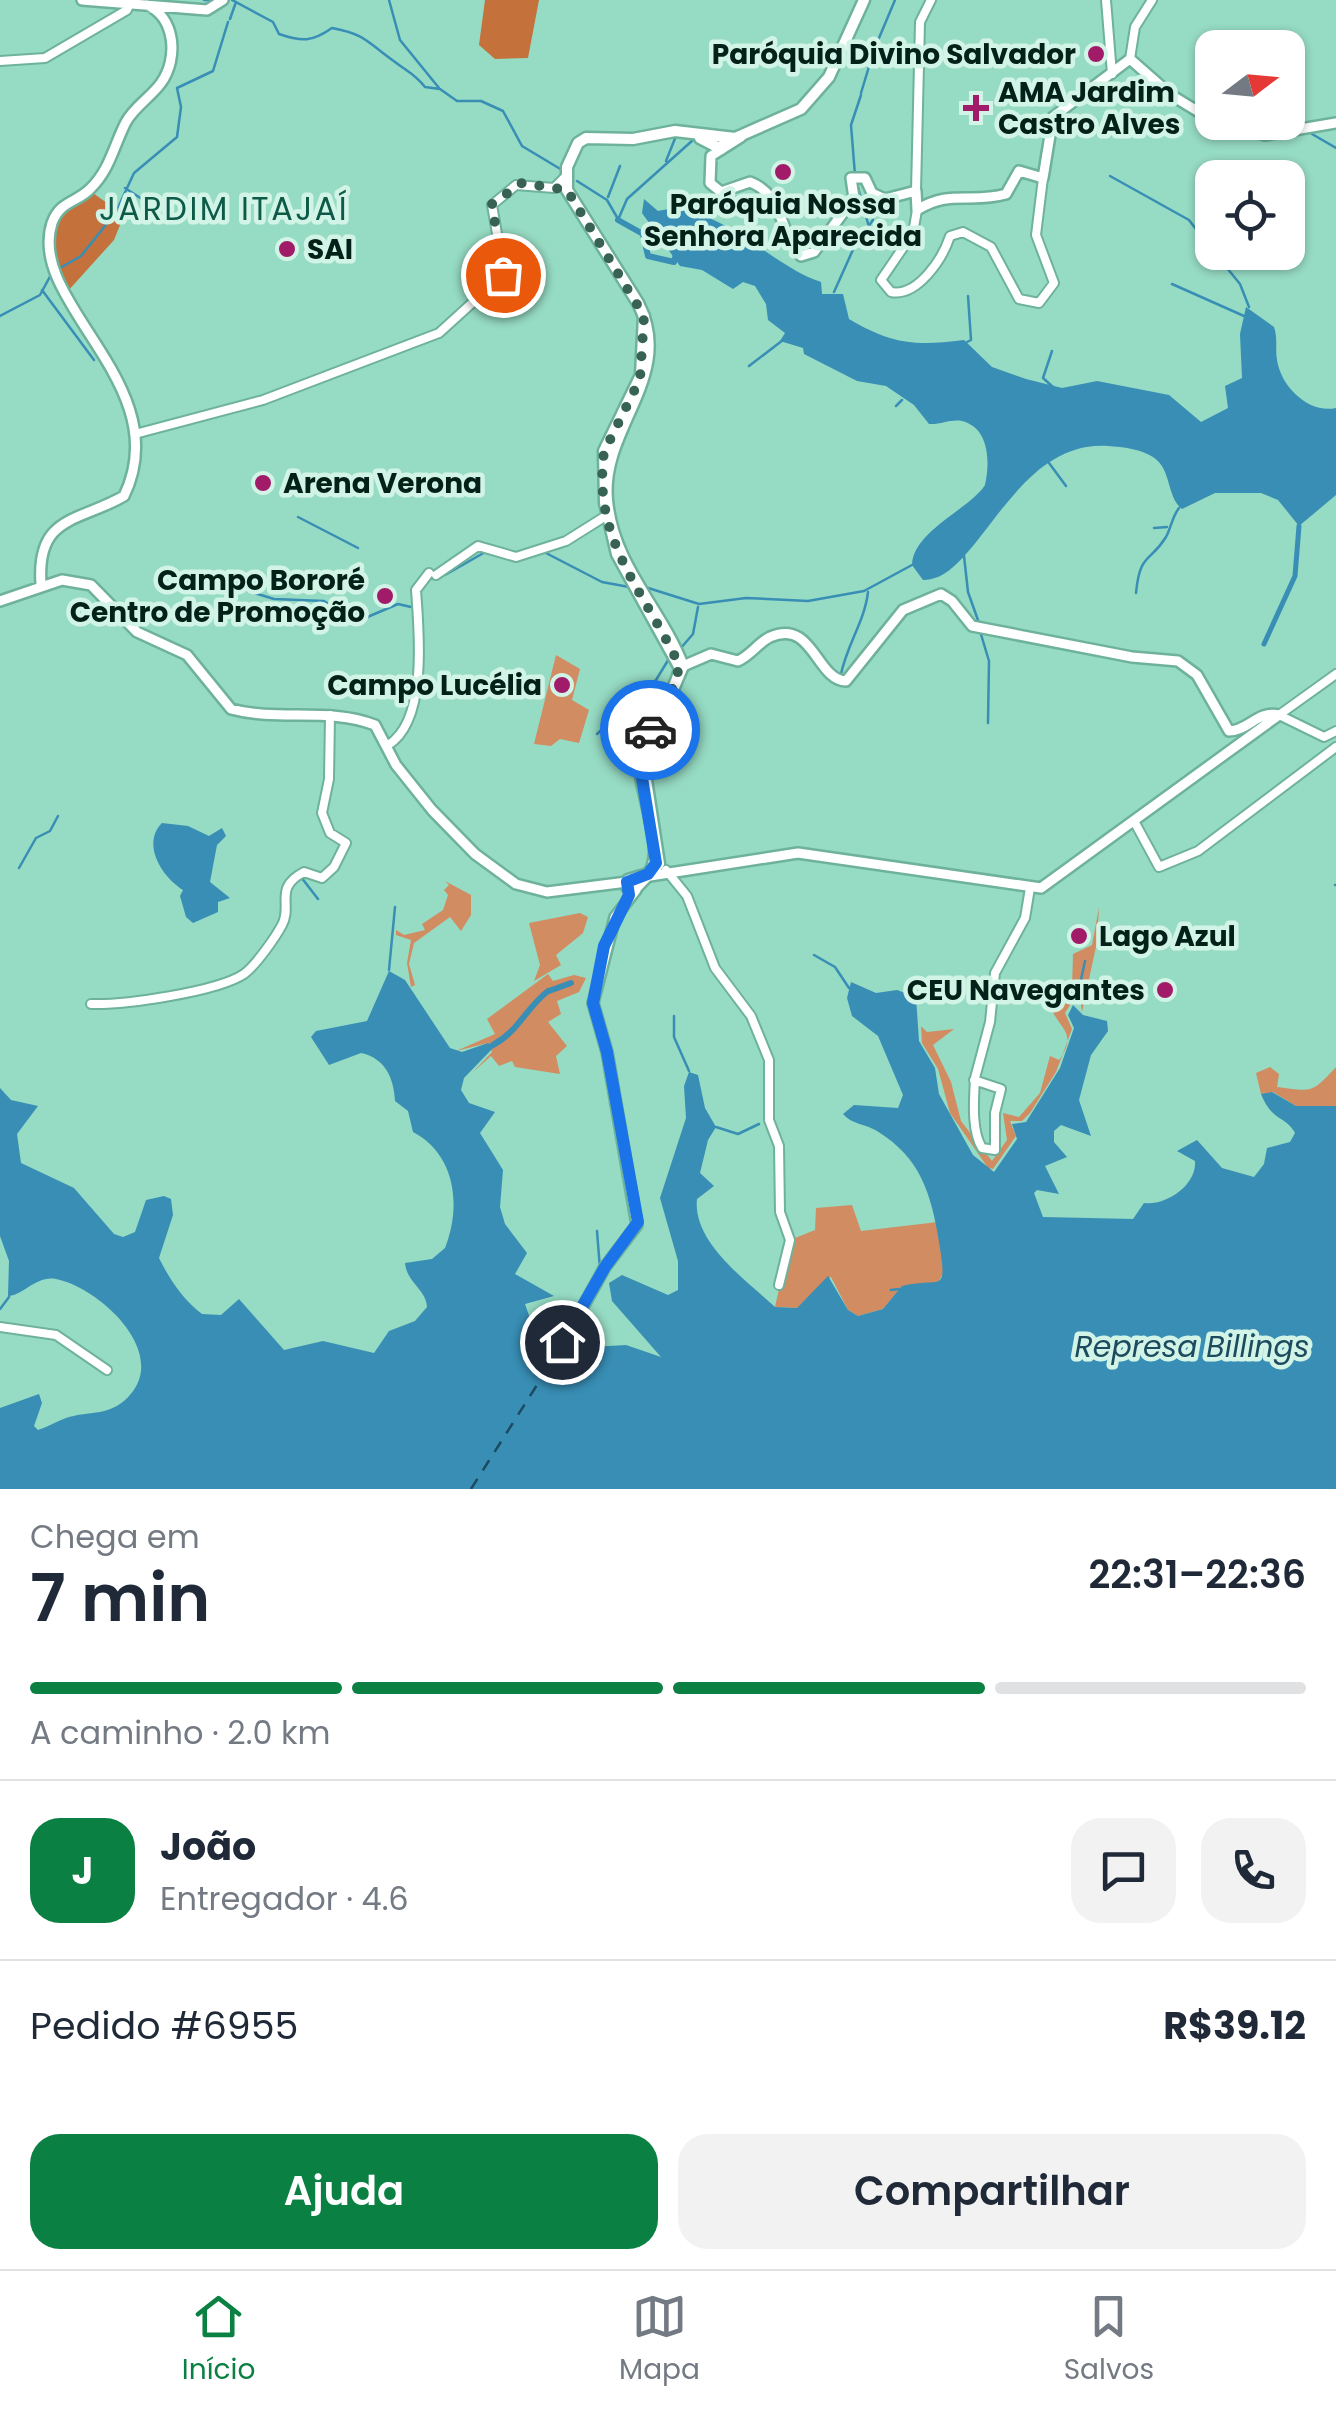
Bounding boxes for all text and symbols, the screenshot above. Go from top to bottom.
north arrow [1195,30,1305,140]
map controls [1195,30,1305,270]
place label: Paróquia Divino Salvador [712,35,1076,74]
marker: Paróquia Divino Salvador [1085,43,1107,65]
place label: AMA Jardim Castro Alves [998,73,1180,144]
marker: AMA Jardim Castro Alves [963,95,989,121]
button: locate [1195,160,1305,270]
marker: Paróquia Nossa Senhora Aparecida [772,161,794,183]
place label: Paróquia Nossa Senhora Aparecida [644,185,922,256]
district label: JARDIM ITAJAÍ [99,186,349,231]
place label: SAI [307,230,353,269]
pin [461,233,546,318]
marker: SAI [276,238,298,260]
icon: bag [476,248,531,303]
place label: Arena Verona [283,464,482,503]
marker: Arena Verona [252,472,274,494]
place label: Campo Bororé Centro de Promoção [70,561,365,632]
marker: Campo Bororé Centro de Promoção [374,585,396,607]
place label: Campo Lucélia [327,666,542,705]
marker: Campo Lucélia [551,674,573,696]
courier [600,680,700,780]
icon: car [623,703,678,758]
place label: Lago Azul [1099,917,1236,956]
marker: Lago Azul [1068,925,1090,947]
place label: CEU Navegantes [907,971,1145,1010]
marker: CEU Navegantes [1154,979,1176,1001]
pin [520,1300,605,1385]
icon: home [535,1315,590,1370]
water label: Represa Billings [1075,1325,1309,1368]
text: Chega em [30,1514,200,1559]
text: 22:31–22:36 [1088,1548,1306,1601]
text: 7 min [30,1553,210,1644]
text: A caminho · 2.0 km [30,1710,331,1755]
button: chat [1071,1818,1176,1923]
button: phone [1201,1818,1306,1923]
text: João [160,1820,256,1873]
text: J [72,1844,93,1897]
text: Entregador · 4.6 [160,1876,409,1921]
text: Pedido #6955 [30,1999,298,2052]
text: R$39.12 [1163,1999,1306,2052]
button: Ajuda [30,2134,658,2249]
button: Compartilhar [678,2134,1306,2249]
tab: Início [182,2289,255,2391]
tab: Mapa [619,2289,700,2391]
tab: Salvos [1064,2289,1154,2391]

